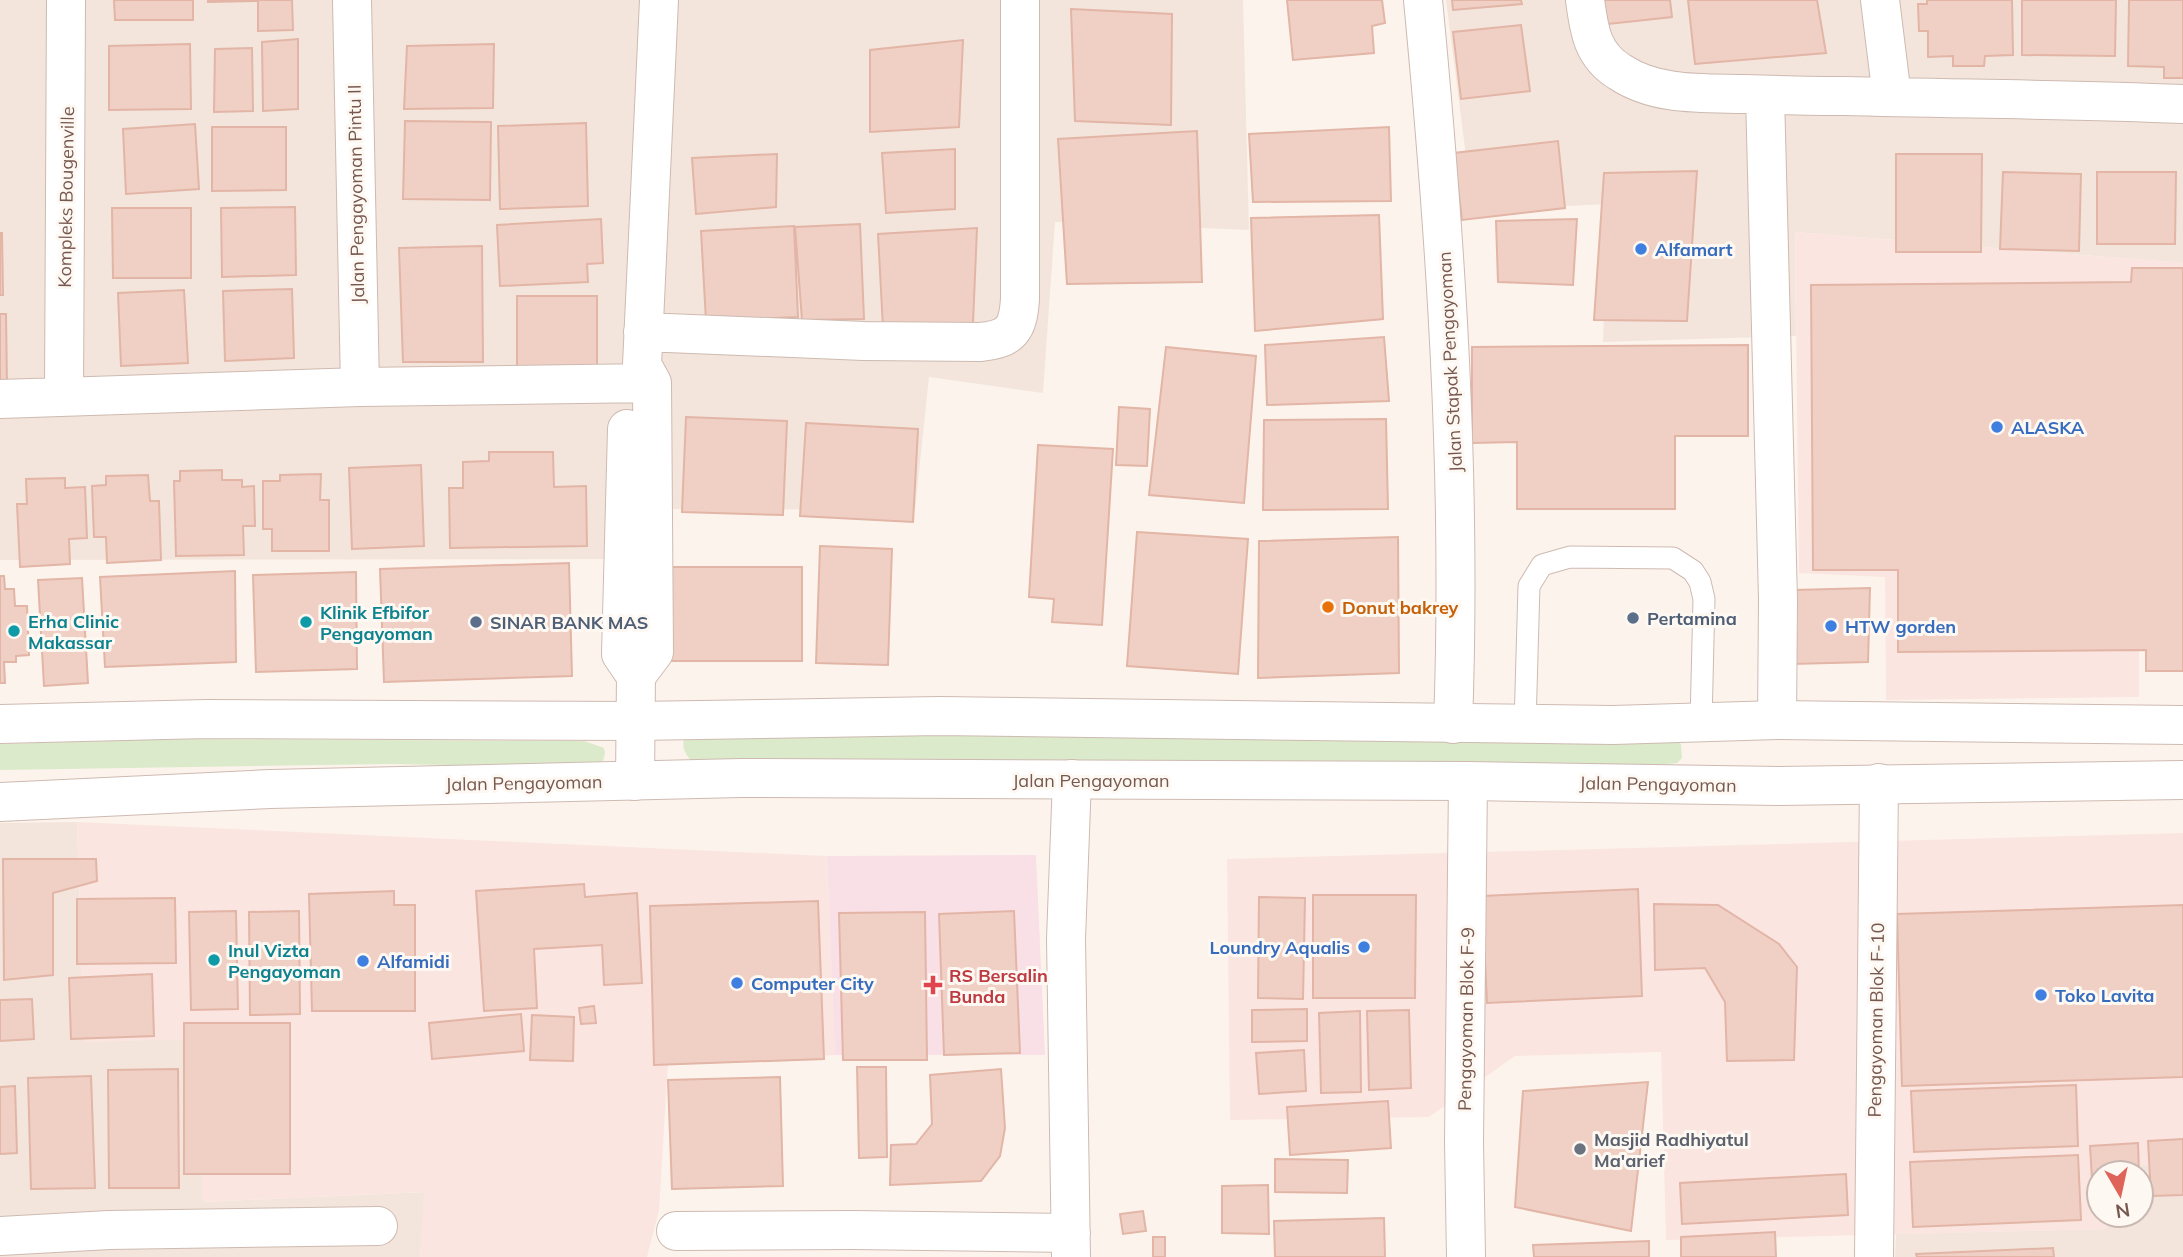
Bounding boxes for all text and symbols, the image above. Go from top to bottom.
street label: Jalan Pengayoman Pintu II [343,84,369,304]
street label: Kompleks Bougenville [53,106,79,288]
place label: Alfamart [1655,238,1733,261]
marker: Alfamart [1633,241,1649,257]
street label: Jalan Stapak Pengayoman [1433,251,1467,473]
place label: ALASKA [2011,416,2085,439]
marker: ALASKA [1989,419,2005,435]
place label: Donut bakrey [1342,596,1459,619]
marker: Donut bakrey [1320,599,1336,615]
place label: Klinik Efbifor Pengayoman [320,601,433,645]
place label: Pertamina [1647,607,1737,630]
place label: Erha Clinic Makassar [28,610,119,654]
marker: Pertamina [1625,610,1641,626]
place label: SINAR BANK MAS [490,611,648,634]
marker: Klinik Efbifor Pengayoman [298,614,314,630]
marker: SINAR BANK MAS [468,614,484,630]
place label: HTW gorden [1845,615,1956,638]
marker: HTW gorden [1823,618,1839,634]
marker: Erha Clinic Makassar [6,623,22,639]
street label: Jalan Pengayoman [1012,769,1170,792]
street label: Jalan Pengayoman [445,770,603,796]
street label: Jalan Pengayoman [1579,771,1737,797]
street label: Pengayoman Blok F-10 [1863,922,1889,1118]
street label: Pengayoman Blok F-9 [1453,927,1479,1111]
place label: Loundry Aqualis [1209,936,1350,959]
place label: Inul Vizta Pengayoman [228,939,341,983]
marker: Loundry Aqualis [1356,939,1372,955]
place label: Alfamidi [377,950,450,973]
marker: Inul Vizta Pengayoman [206,952,222,968]
marker: Alfamidi [355,953,371,969]
place label: RS Bersalin Bunda [949,964,1048,1008]
place label: Computer City [751,972,874,995]
marker: Computer City [729,975,745,991]
marker: RS Bersalin Bunda [923,975,943,995]
place label: Toko Lavita [2055,984,2154,1007]
marker: Toko Lavita [2033,987,2049,1003]
place label: Masjid Radhiyatul Ma'arief [1594,1128,1749,1172]
marker: Masjid Radhiyatul Ma'arief [1572,1141,1588,1157]
north arrow [2085,1159,2155,1229]
text: N [2114,1198,2132,1224]

